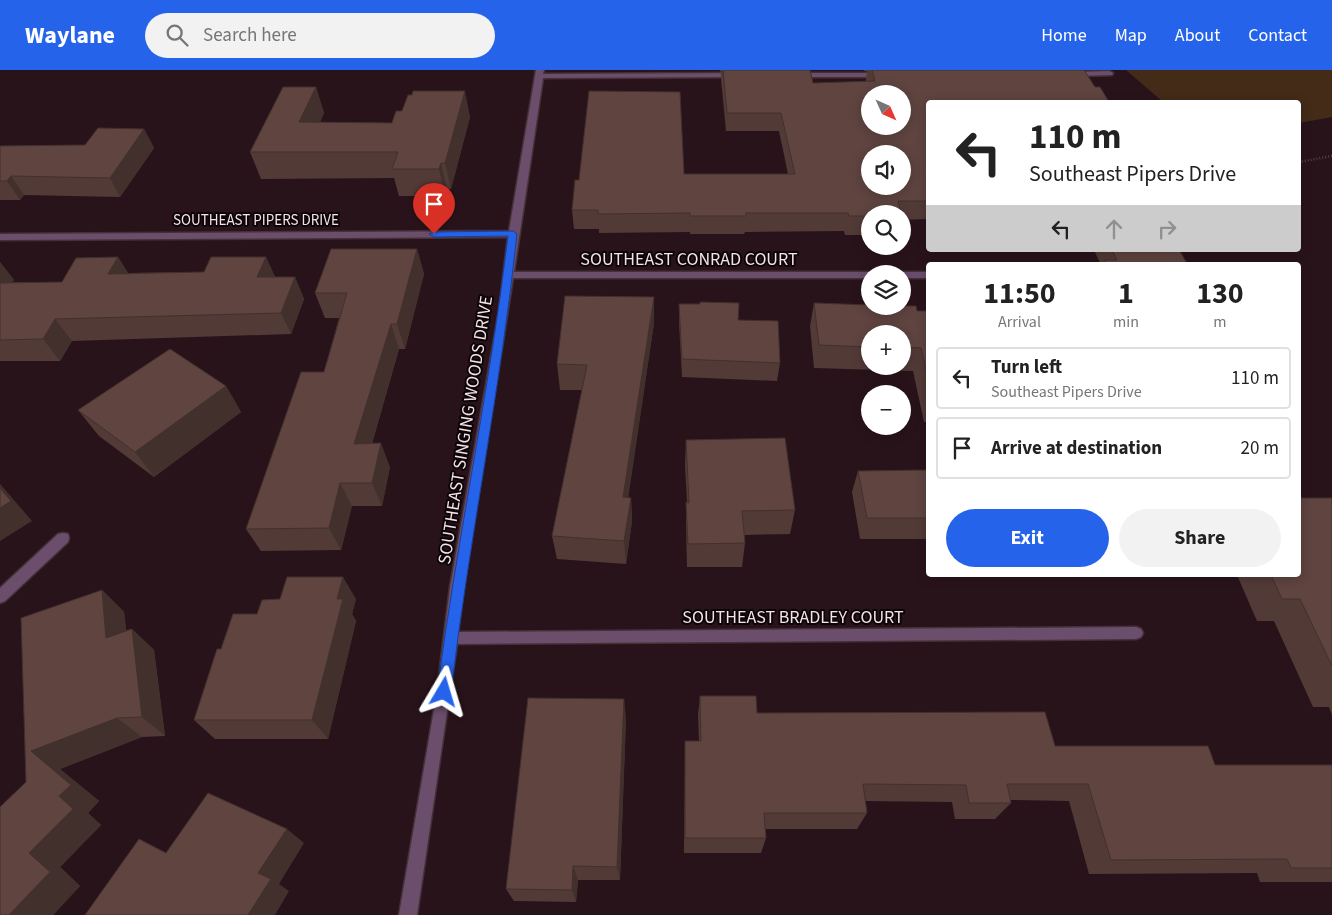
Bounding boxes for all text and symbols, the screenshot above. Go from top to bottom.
search box [145,13,495,58]
text: Waylane [25,18,115,53]
icon: search [163,21,191,49]
text: Search here [203,22,297,49]
text: Home [1041,23,1087,48]
text: Map [1115,23,1147,48]
text: About [1175,23,1220,48]
text: Contact [1248,23,1307,48]
north arrow [861,85,911,135]
map controls [861,85,911,435]
text: 110 m [1029,112,1121,162]
icon: left [946,120,1011,185]
button: sound [861,145,911,195]
text: Southeast Pipers Drive [1029,158,1236,190]
pin [413,183,455,234]
icon: arrive [420,190,448,218]
button: search [861,205,911,255]
street label: SOUTHEAST PIPERS DRIVE [173,210,339,231]
icon: left [1047,215,1075,243]
icon: ahead [1100,215,1128,243]
icon: right [1153,215,1181,243]
street label: SOUTHEAST CONRAD COURT [580,247,798,272]
button: layers [861,265,911,315]
text: 11:50 [983,272,1056,315]
text: 1 [1118,272,1134,315]
text: 130 [1196,272,1244,315]
street label: SOUTHEAST SINGING WOODS DRIVE [432,294,499,566]
text: Arrival [998,311,1041,333]
text: min [1113,311,1139,333]
text: m [1213,311,1227,333]
button: + [861,325,911,375]
text: Turn left [991,354,1062,381]
icon: left [948,364,976,392]
text: 110 m [1231,365,1279,392]
text: Southeast Pipers Drive [991,381,1142,403]
button: − [861,385,911,435]
icon: arrive [948,434,976,462]
text: Arrive at destination [991,435,1162,462]
text: 20 m [1241,435,1279,462]
button: Exit [946,509,1109,567]
button: Share [1119,509,1281,567]
street label: SOUTHEAST BRADLEY COURT [682,605,904,630]
position arrow [417,665,469,717]

